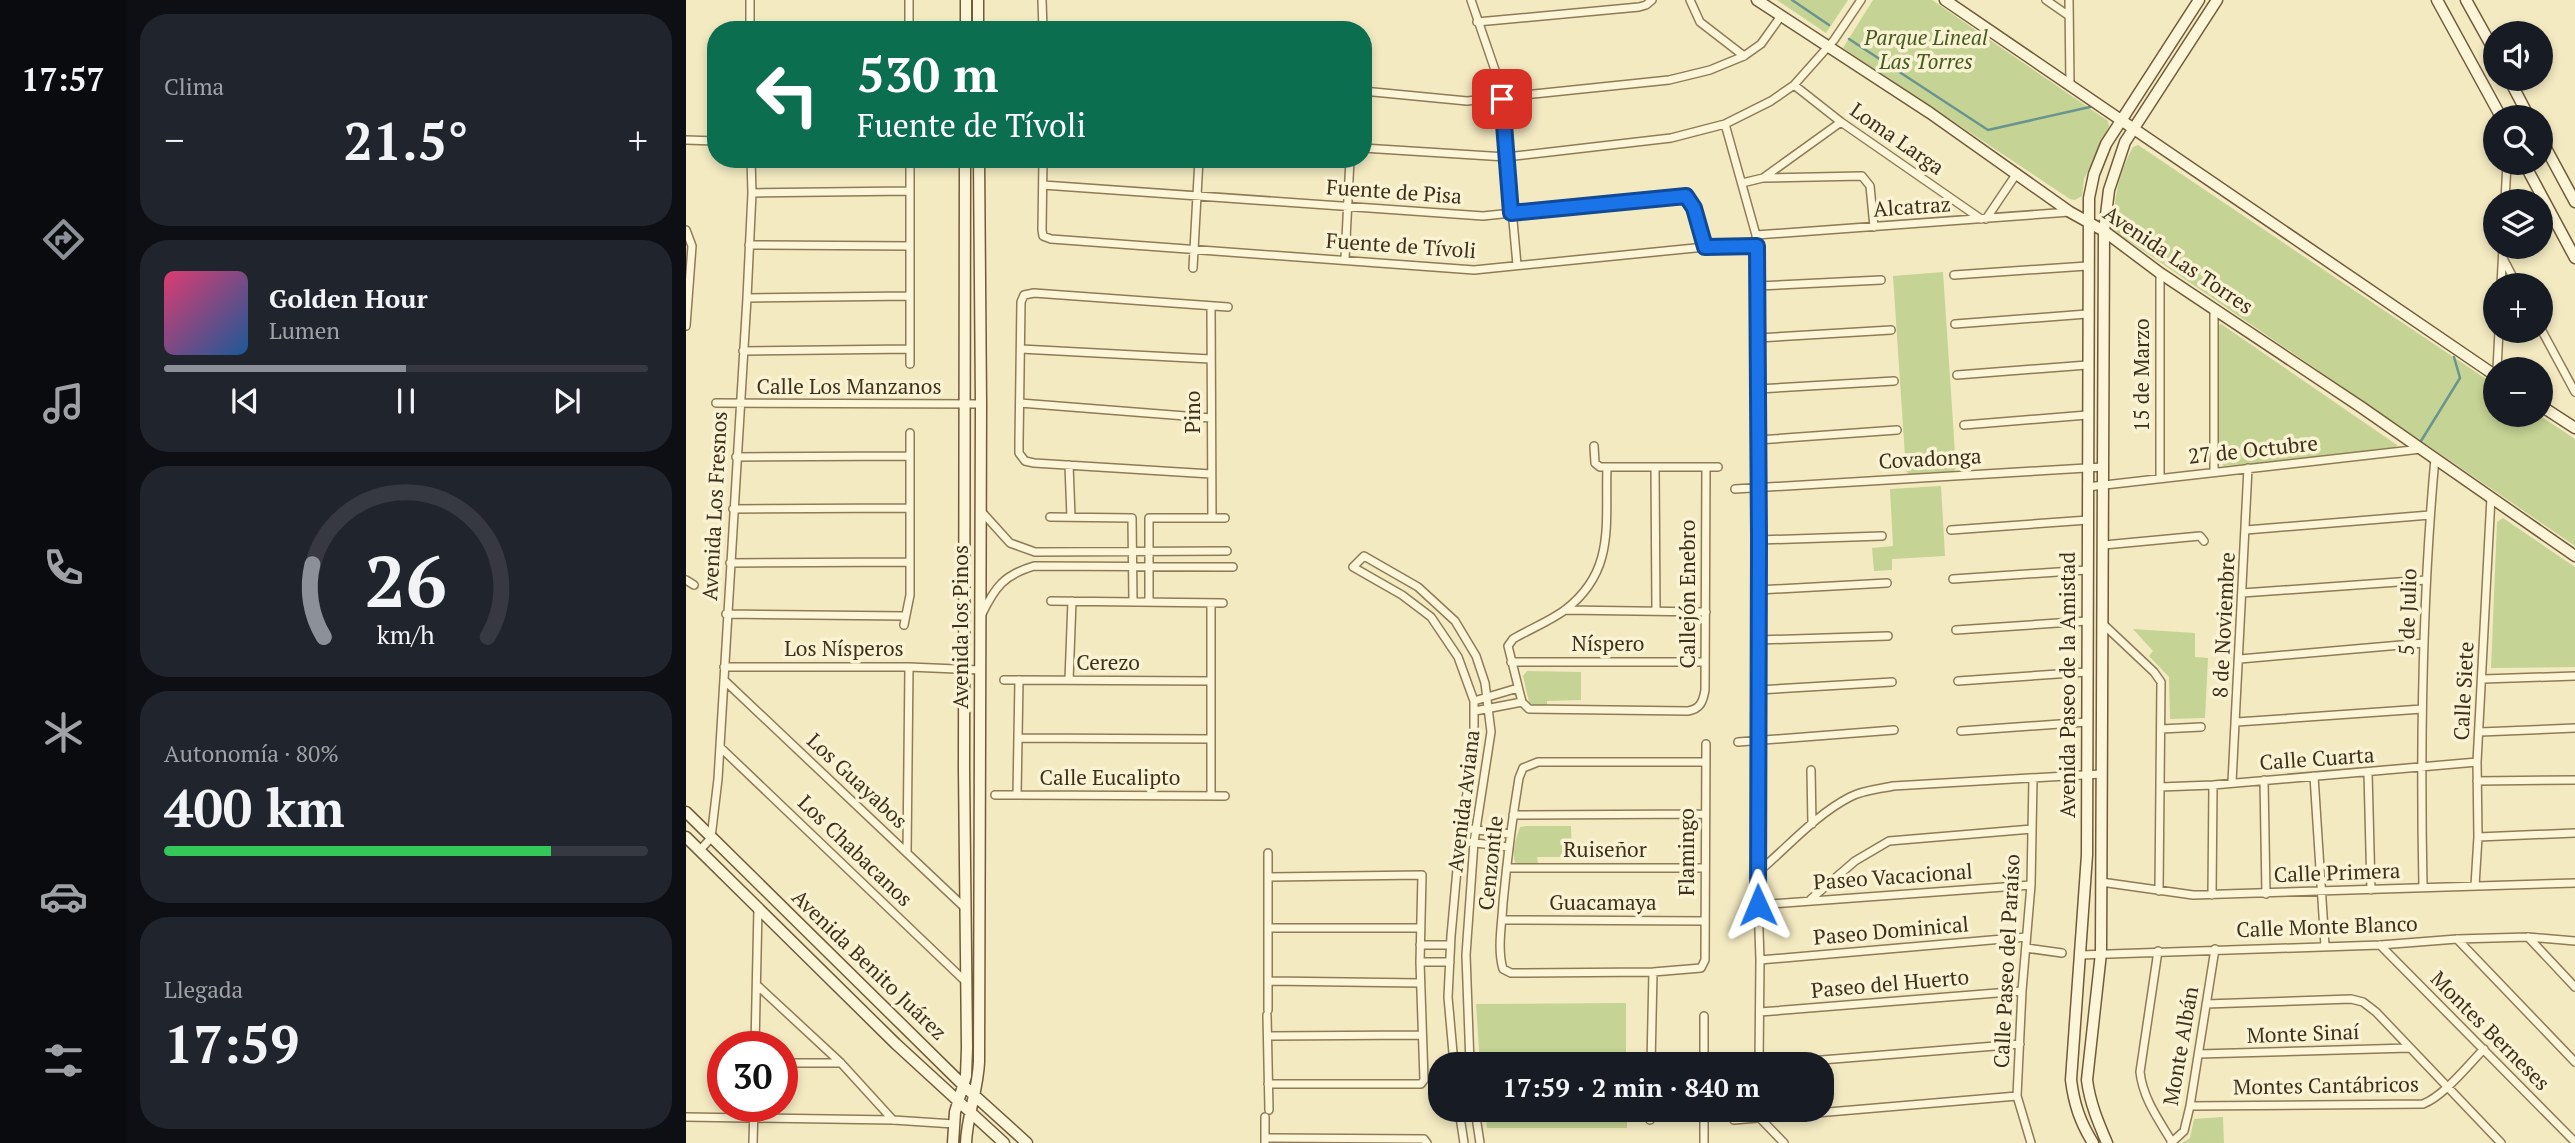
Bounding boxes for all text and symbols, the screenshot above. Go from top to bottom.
map controls [2483,21,2553,427]
button: sound [2483,21,2553,91]
park label: Parque Lineal Las Torres [1863,23,1988,75]
text: 530 m [857,41,999,106]
icon: left [742,49,833,140]
text: 17:57 [21,58,105,100]
pin [1472,69,1532,129]
text: Clima [164,71,224,102]
icon: arrive [1483,80,1521,118]
street label: Loma Larga [1845,96,1950,181]
text: Fuente de Tívoli [857,104,1086,146]
button: search [2483,105,2553,175]
text: 21.5° [343,106,469,175]
text: − [164,115,184,165]
text: + [628,115,648,165]
street label: Fuente de Pisa [1325,172,1463,210]
street label: Alcatraz [1872,189,1952,223]
button: layers [2483,189,2553,259]
street label: Avenida Las Torres [2098,199,2259,320]
icon: directions [39,215,88,264]
street label: Fuente de Tívoli [1325,226,1477,264]
button: + [2483,273,2553,343]
text: Golden Hour [269,281,428,315]
text: Lumen [269,315,340,346]
street label: 15 de Marzo [2127,318,2155,432]
button: − [2483,357,2553,427]
street label: Calle Los Manzanos [756,372,942,400]
icon: music [39,379,88,428]
icon: previous [226,382,264,420]
icon: pause [387,382,425,420]
icon: next [548,382,586,420]
street label: Pino [1178,391,1206,433]
street label: Avenida Los Fresnos [695,411,733,601]
street label: 27 de Octubre [2187,428,2319,470]
street label: Covadonga [1878,441,1982,475]
street label: Callejón Enebro [1673,520,1701,668]
text: 26 [365,532,447,629]
icon: phone [39,543,88,592]
street label: Avenida los Pinos [946,545,974,709]
street label: 8 de Noviembre [2205,551,2241,699]
street label: Avenida Paseo de la Amistad [2053,552,2081,818]
street label: 5 de Julio [2391,568,2423,656]
text: km/h [377,618,435,651]
street label: Níspero [1572,629,1644,657]
street label: Los Nísperos [784,634,904,662]
street label: Calle Siete [2446,641,2480,741]
street label: Cerezo [1076,648,1140,676]
icon: climate [39,708,88,757]
street label: Los Guayabos [801,726,914,834]
street label: Avenida Aviana [1440,728,1486,874]
text: Autonomía · 80% [164,738,339,769]
street label: Calle Cuarta [2259,740,2376,776]
street label: Calle Eucalipto [1040,763,1180,791]
text: 400 km [164,773,345,842]
street label: Los Chabacanos [792,788,919,912]
street label: Flamingo [1672,808,1700,896]
street label: Cenzontle [1471,814,1509,912]
street label: Ruiseñor [1563,835,1647,863]
street label: Calle Paseo del Paraíso [1986,853,2026,1069]
street label: Paseo Vacacional [1812,856,1974,896]
street label: Calle Primera [2273,856,2401,888]
position arrow [1721,868,1795,942]
icon: car [39,872,88,921]
street label: Avenida Benito Juárez [786,883,953,1046]
street label: Guacamaya [1549,888,1657,916]
street label: Paseo Dominical [1812,909,1970,951]
street label: Calle Monte Blanco [2236,909,2418,943]
street label: Paseo del Huerto [1810,962,1970,1004]
street label: Montes Berneses [2425,964,2557,1096]
text: Llegada [164,974,243,1005]
street label: Monte Albán [2156,984,2204,1108]
text: 17:59 [164,1009,299,1078]
street label: Monte Sinaí [2246,1017,2360,1049]
speed limit sign: 30 [707,1031,798,1122]
icon: filters [39,1036,88,1085]
street label: Montes Cantábricos [2233,1069,2419,1101]
text: 17:59 · 2 min · 840 m [1502,1070,1760,1104]

